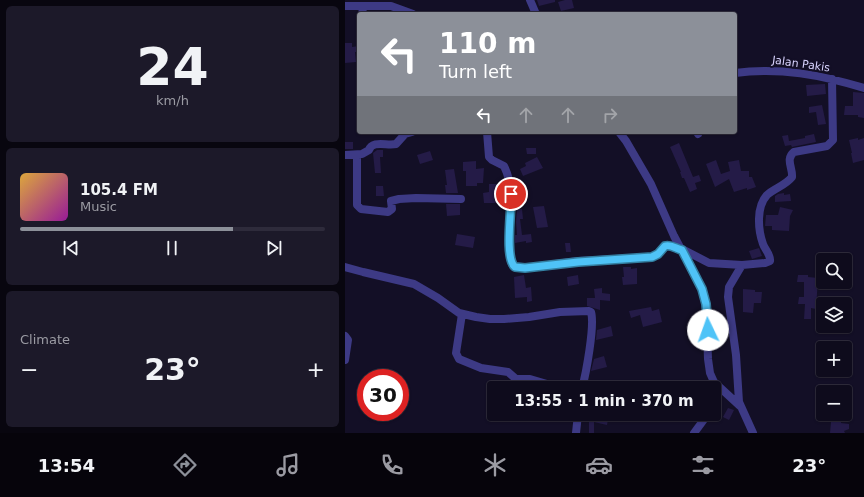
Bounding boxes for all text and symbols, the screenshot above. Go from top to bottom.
text: 110 m [439,27,536,60]
icon: left [373,28,425,80]
text: 24 [136,37,209,97]
street label: Jalan Pakis [770,53,831,75]
text: Turn left [439,61,512,82]
text: km/h [156,93,189,108]
icon: left [473,104,495,126]
icon: ahead [515,104,537,126]
icon: ahead [557,104,579,126]
icon: right [599,104,621,126]
pin [494,177,528,211]
text: 105.4 FM [80,181,158,199]
icon: arrive [500,183,522,205]
text: Music [80,199,117,214]
icon: previous [60,237,82,259]
icon: pause [161,237,183,259]
icon: next [263,237,285,259]
map controls [816,253,852,421]
button: search [816,253,852,289]
button: layers [816,297,852,333]
position arrow [687,309,729,351]
text: Climate [20,332,70,347]
button: + [816,341,852,377]
text: 23° [144,352,201,387]
text: − [20,357,38,382]
text: + [307,357,325,382]
speed limit sign: 30 [357,369,409,421]
button: − [816,385,852,421]
text: 13:55 · 1 min · 370 m [514,392,694,410]
icon: directions [171,451,199,479]
icon: music [274,451,302,479]
icon: phone [378,451,406,479]
icon: climate [481,451,509,479]
icon: car [585,451,613,479]
icon: filters [689,451,717,479]
text: 13:54 [38,455,95,476]
text: 23° [792,455,826,476]

